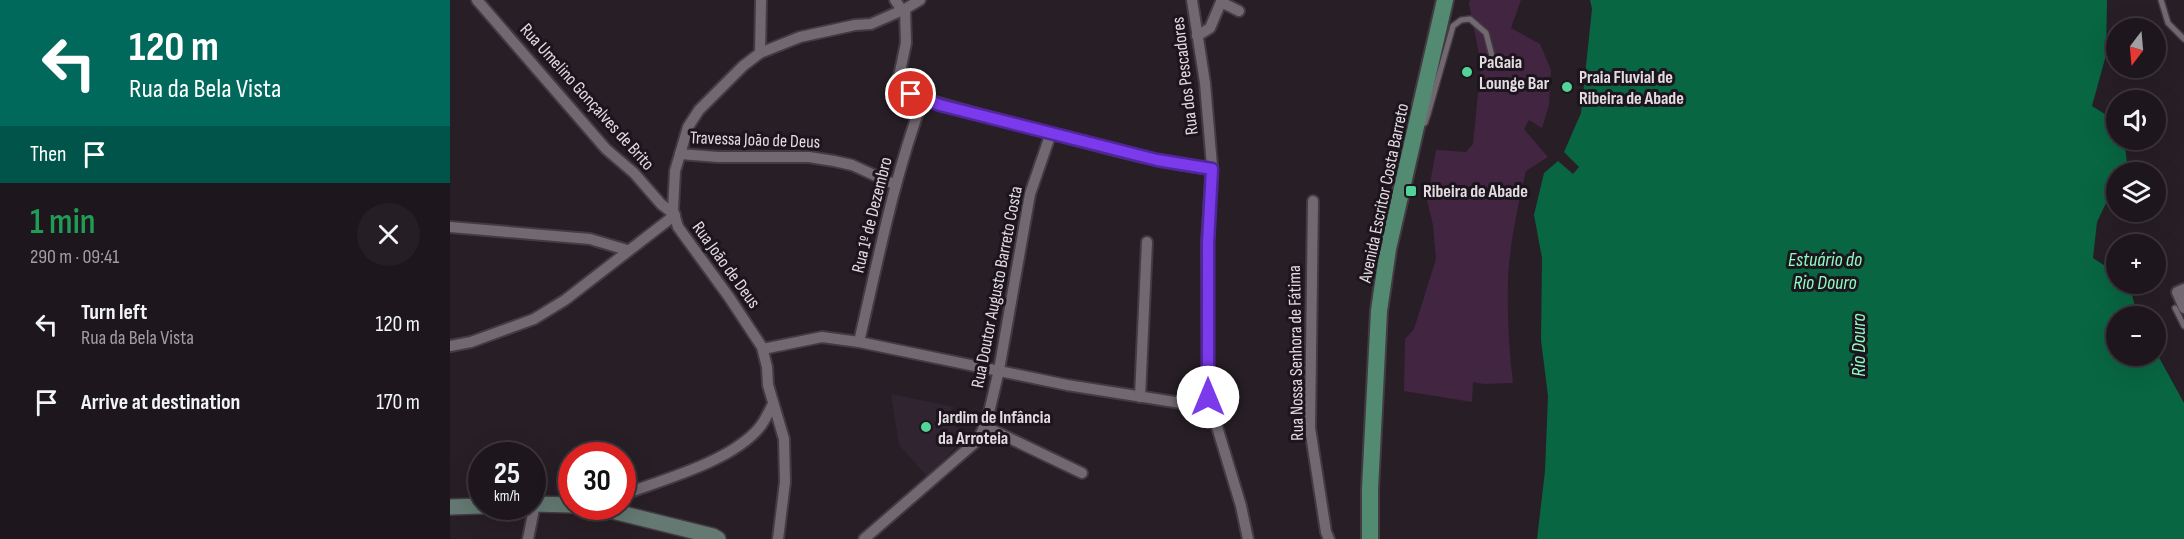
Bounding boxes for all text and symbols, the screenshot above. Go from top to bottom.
street label: Rua dos Pescadores [1167,16,1203,136]
north arrow [2106,18,2166,78]
map controls [2106,18,2166,366]
street label: Rua Umelino Gonçalves de Brito [516,19,658,175]
text: 120 m [129,22,219,73]
icon: left [30,24,108,102]
place label: PaGaia Lounge Bar [1479,52,1550,94]
marker: PaGaia Lounge Bar [1460,65,1474,79]
place label: Praia Fluvial de Ribeira de Abade [1579,67,1684,109]
pin [885,68,936,119]
text: Rua da Bela Vista [129,73,281,105]
icon: arrive [894,77,927,110]
marker: Praia Fluvial de Ribeira de Abade [1560,80,1574,94]
button: sound [2106,90,2166,150]
street label: Avenida Escritor Costa Barreto [1355,101,1413,286]
street label: Travessa João de Deus [690,127,820,153]
icon: arrive [78,138,111,171]
text: Then [30,141,66,168]
street label: Rua 1º de Dezembro [847,155,897,275]
button: layers [2106,162,2166,222]
place label: Ribeira de Abade [1423,181,1528,202]
street label: Rua Doutor Augusto Barreto Costa [967,184,1027,390]
marker: Ribeira de Abade [1404,184,1418,198]
text: 1 min [30,201,95,244]
button: close [357,203,420,266]
street label: Rua João de Deus [688,218,764,312]
button: + [2106,234,2166,294]
text: 290 m · 09:41 [30,245,119,269]
water label: Estuário do Rio Douro [1788,248,1862,295]
street label: Rua Nossa Senhora de Fátima [1284,265,1308,441]
text: Turn left [81,299,147,326]
button: − [2106,306,2166,366]
icon: left [30,308,63,341]
text: 120 m [376,311,420,338]
water label: Rio Douro [1847,313,1871,377]
text: Rua da Bela Vista [81,326,194,350]
position arrow [1176,365,1240,429]
icon: arrive [30,386,63,419]
text: Arrive at destination [81,389,240,416]
text: 170 m [376,389,420,416]
place label: Jardim de Infância da Arroteia [937,407,1051,449]
marker: Jardim de Infância da Arroteia [919,420,933,434]
speed limit sign: 30 [558,442,636,520]
text: 25 [494,456,520,492]
text: km/h [494,487,520,506]

